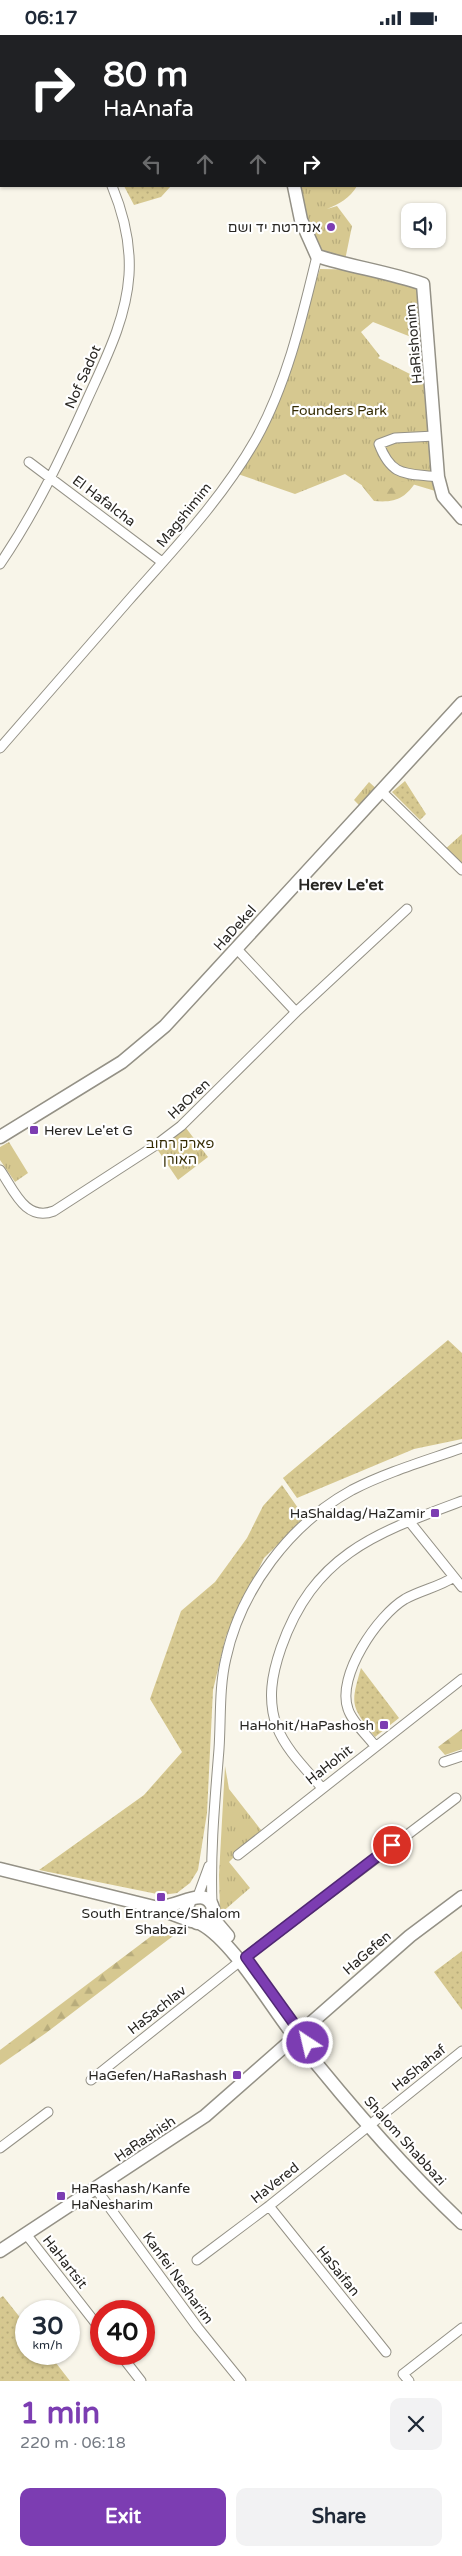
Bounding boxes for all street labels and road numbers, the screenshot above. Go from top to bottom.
street label: HaRishonim [402,303,426,385]
street label: Nof Sadot [61,342,105,411]
street label: El Hafalcha [69,472,139,530]
street label: Magshimim [153,479,215,551]
street label: HaDekel [210,902,260,954]
street label: HaOren [164,1075,214,1123]
street label: HaHohit [302,1741,356,1788]
street label: HaGefen [339,1927,395,1979]
street label: HaSachlav [124,1982,190,2038]
street label: HaShahaf [389,2041,450,2095]
street label: Shalom Shabbazi [360,2093,450,2189]
street label: HaRashish [111,2112,179,2166]
street label: HaVered [248,2159,302,2207]
street label: Kanfei Nesharim [139,2229,217,2327]
street label: HaHartsit [39,2232,91,2293]
street label: HaSaifan [313,2242,363,2300]

